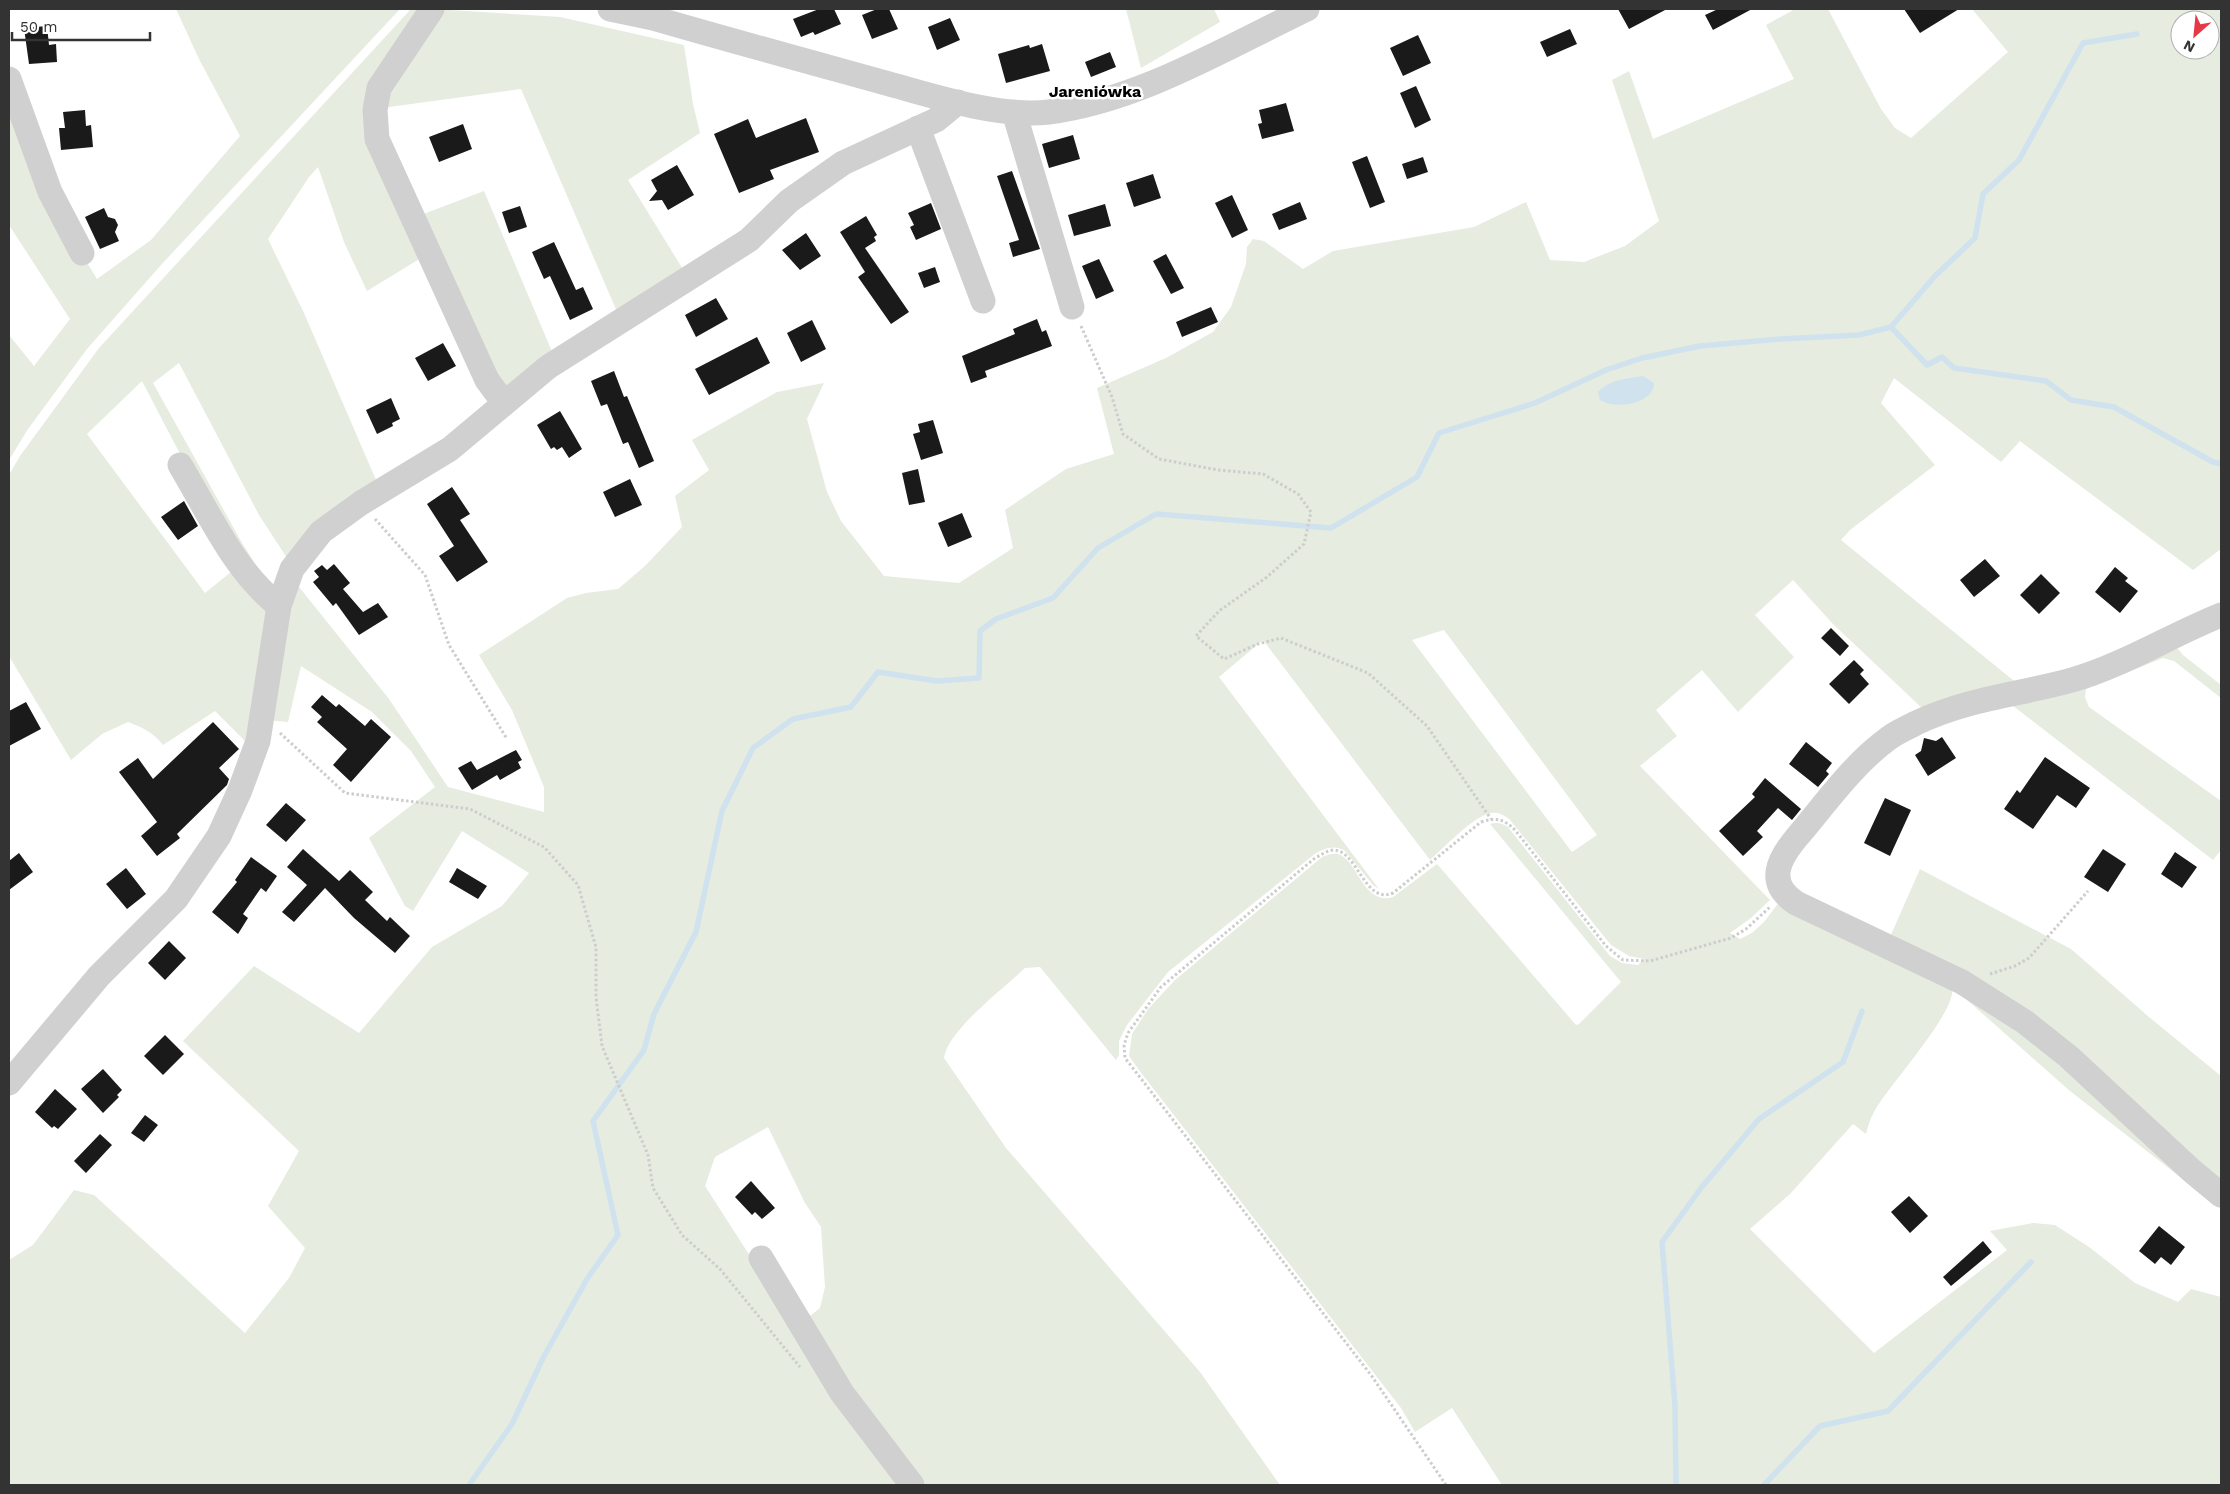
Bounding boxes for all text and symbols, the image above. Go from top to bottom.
scale bar [12,10,150,42]
north arrow [2170,10,2220,60]
text: 50 m [20,18,57,36]
text: N [2181,37,2197,56]
district label: Jareniówka [1049,82,1142,101]

